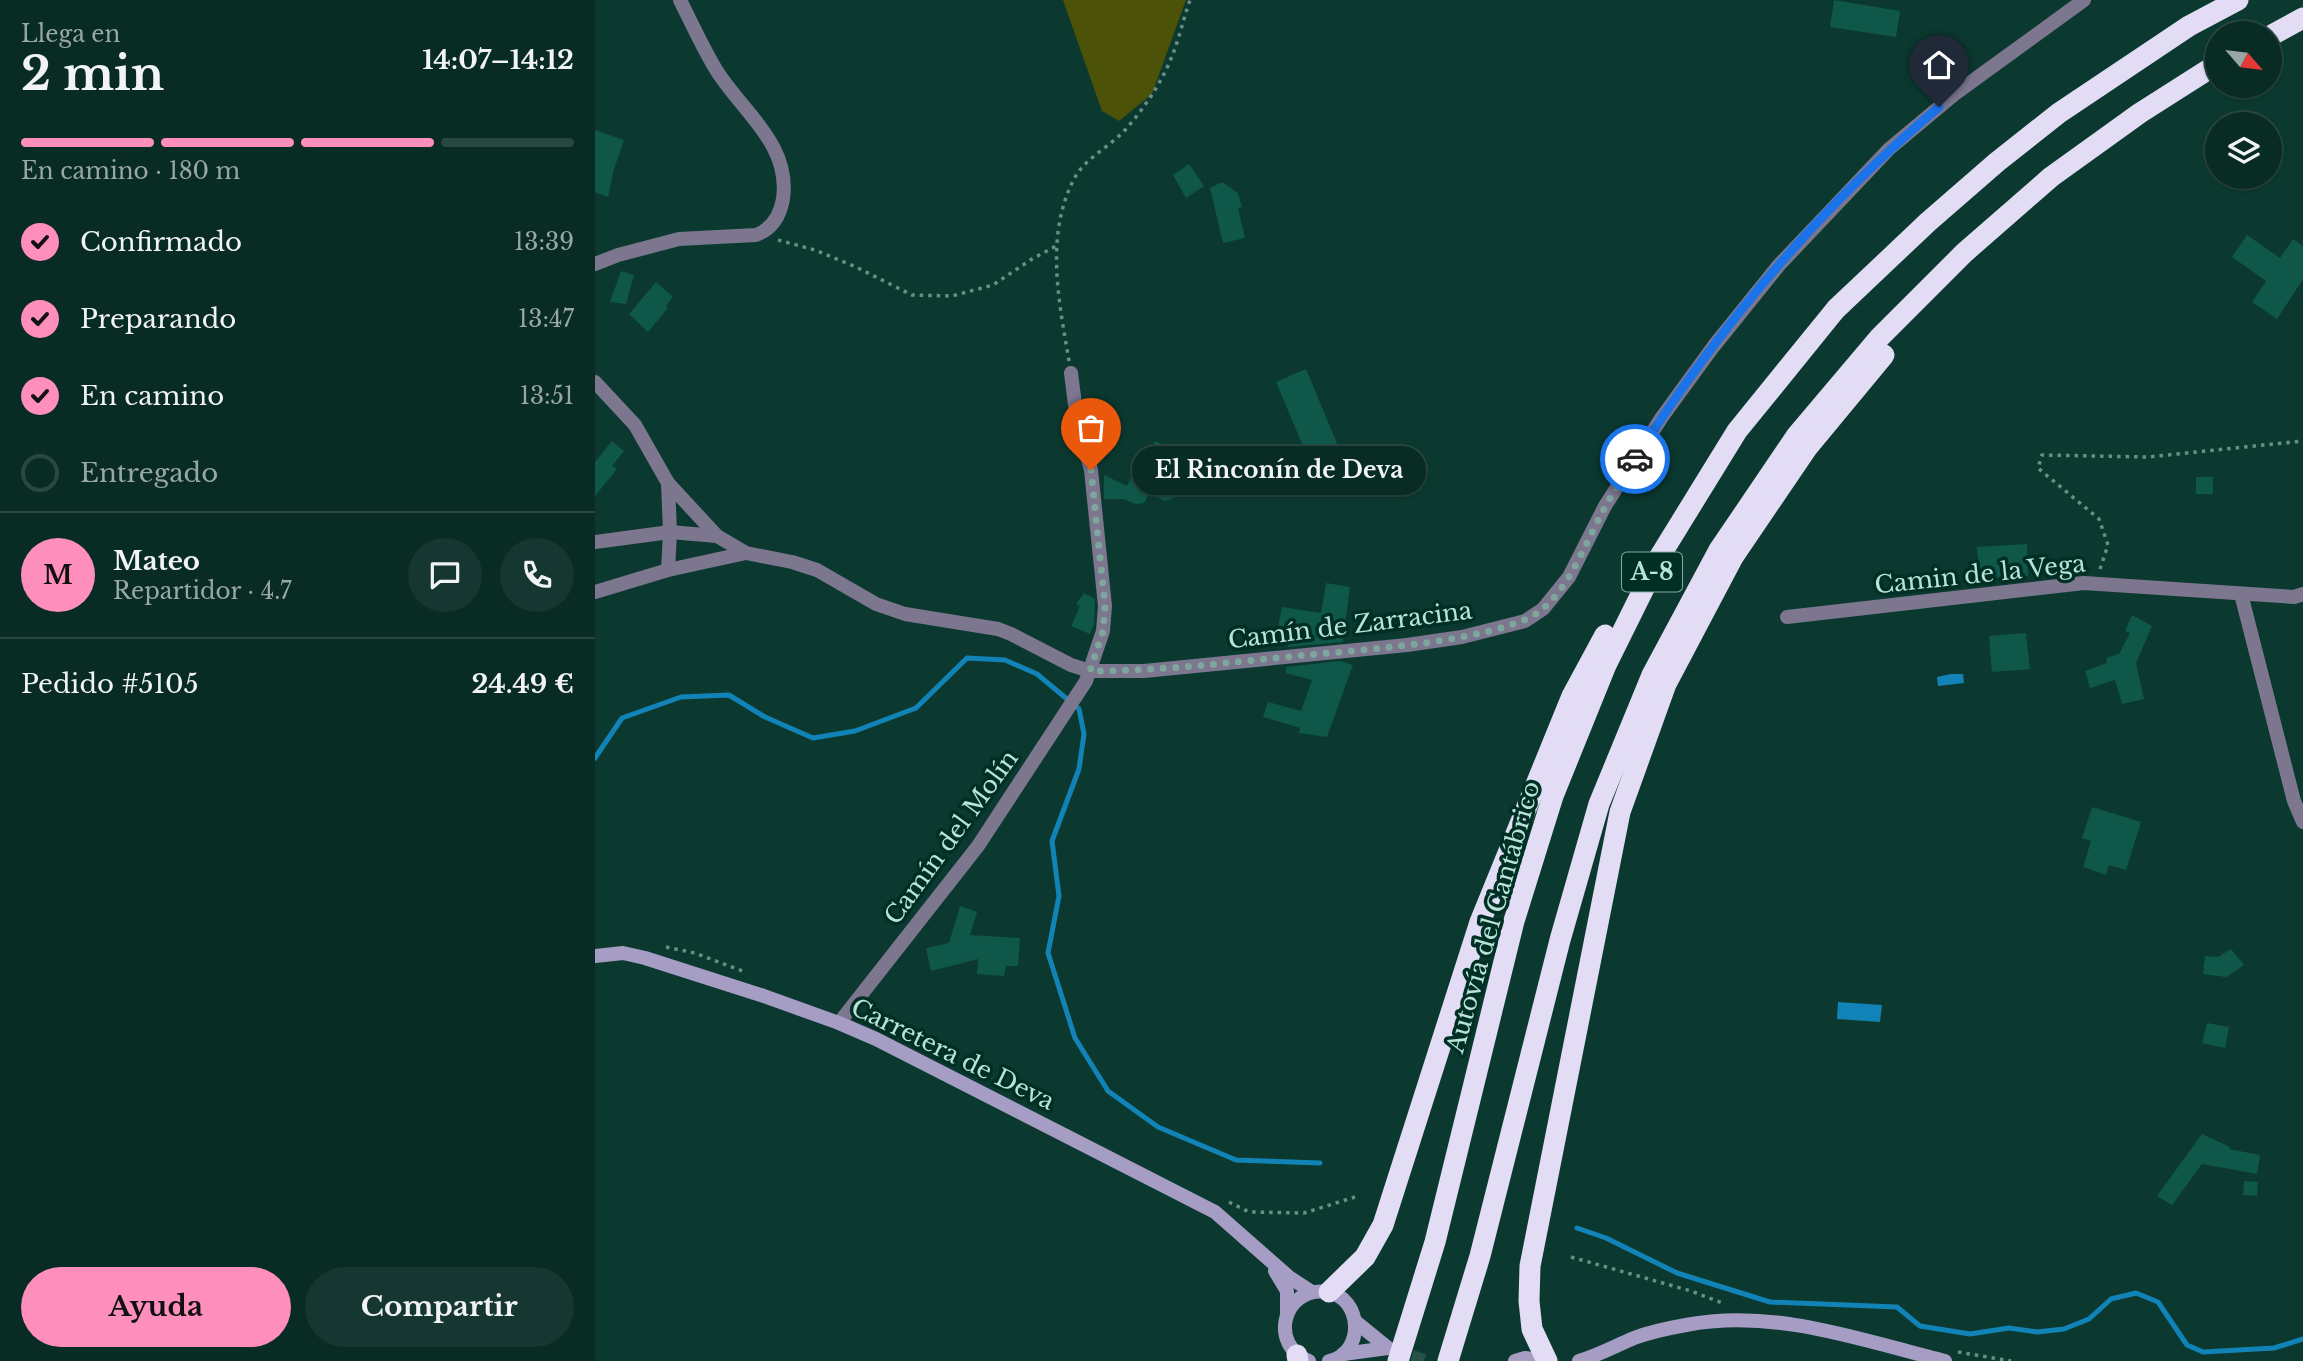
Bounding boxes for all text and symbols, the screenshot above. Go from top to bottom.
text: Llega en [21,20,120,48]
north arrow [2205,21,2282,98]
map controls [2205,21,2282,189]
pin [1909,35,1969,107]
text: 14:07–14:12 [422,44,574,76]
text: 2 min [21,45,164,102]
icon: home [1920,46,1958,84]
button: layers [2205,112,2282,189]
text: En camino · 180 m [21,157,240,185]
icon: check [21,223,59,261]
text: Confirmado [80,226,242,258]
text: 13:39 [514,228,574,256]
icon: check [21,300,59,338]
text: Preparando [80,303,236,335]
text: 13:47 [518,305,574,333]
icon: check [21,377,59,415]
text: En camino [80,380,224,412]
text: 13:51 [520,382,574,410]
pin [1061,398,1121,470]
icon: bag [1072,409,1110,447]
courier [1600,424,1670,494]
icon: car [1616,440,1654,478]
callout: El Rinconín de Deva [1133,446,1427,494]
text: El Rinconín de Deva [1155,456,1403,484]
text: Entregado [80,457,218,489]
button: chat [408,538,482,612]
button: phone [500,538,574,612]
text: Mateo [113,545,200,577]
street label: Camin de la Vega [1873,548,2087,599]
road number: A-8 [1622,552,1682,592]
text: M [43,559,73,591]
text: Repartidor · 4.7 [113,577,292,605]
street label: Camín de Zarracina [1226,596,1474,654]
text: Pedido #5105 [21,668,198,700]
text: 24.49 € [472,668,574,700]
street label: Camín del Molín [878,744,1024,930]
street label: Autovía del Cantábrico [1440,778,1546,1057]
street label: Carretera de Deva [847,992,1060,1116]
button: Ayuda [21,1267,291,1347]
button: Compartir [305,1267,574,1347]

